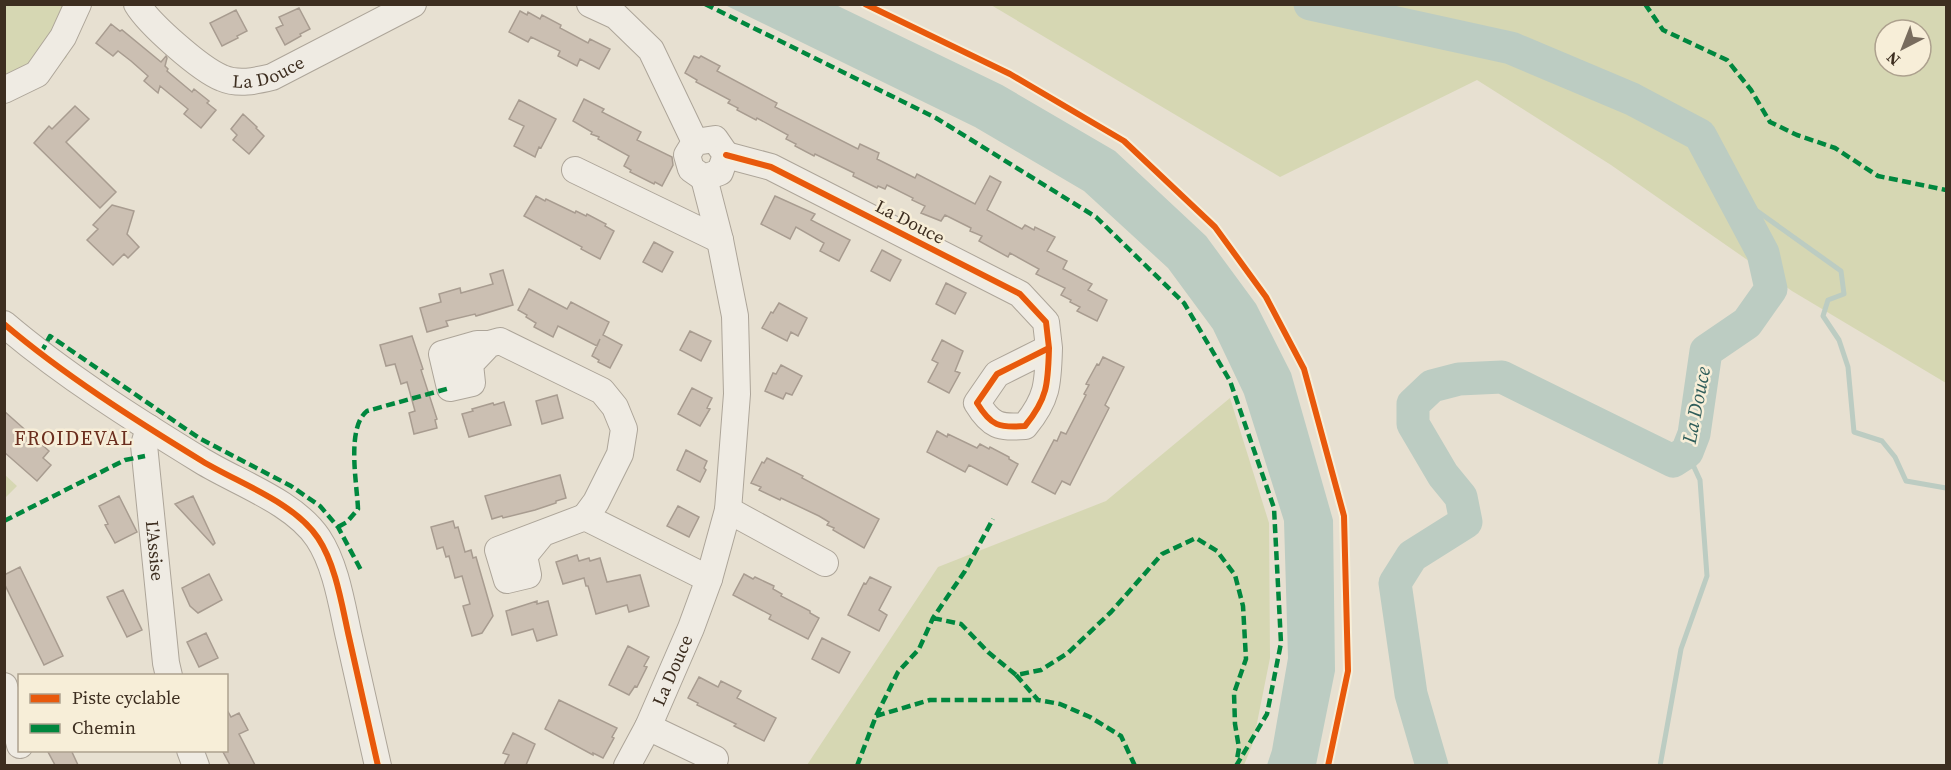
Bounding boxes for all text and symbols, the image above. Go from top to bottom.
north arrow [1873,18,1933,78]
text: N [1881,47,1905,71]
street label: La Douce [232,49,309,94]
street label: La Douce [871,193,949,250]
water label: La Douce [1675,364,1717,447]
district label: FROIDEVAL [14,424,134,452]
street label: L'Assise [140,519,171,582]
street label: La Douce [646,631,699,710]
legend [18,674,228,752]
text: Piste cyclable [72,685,181,710]
text: Chemin [72,715,136,740]

